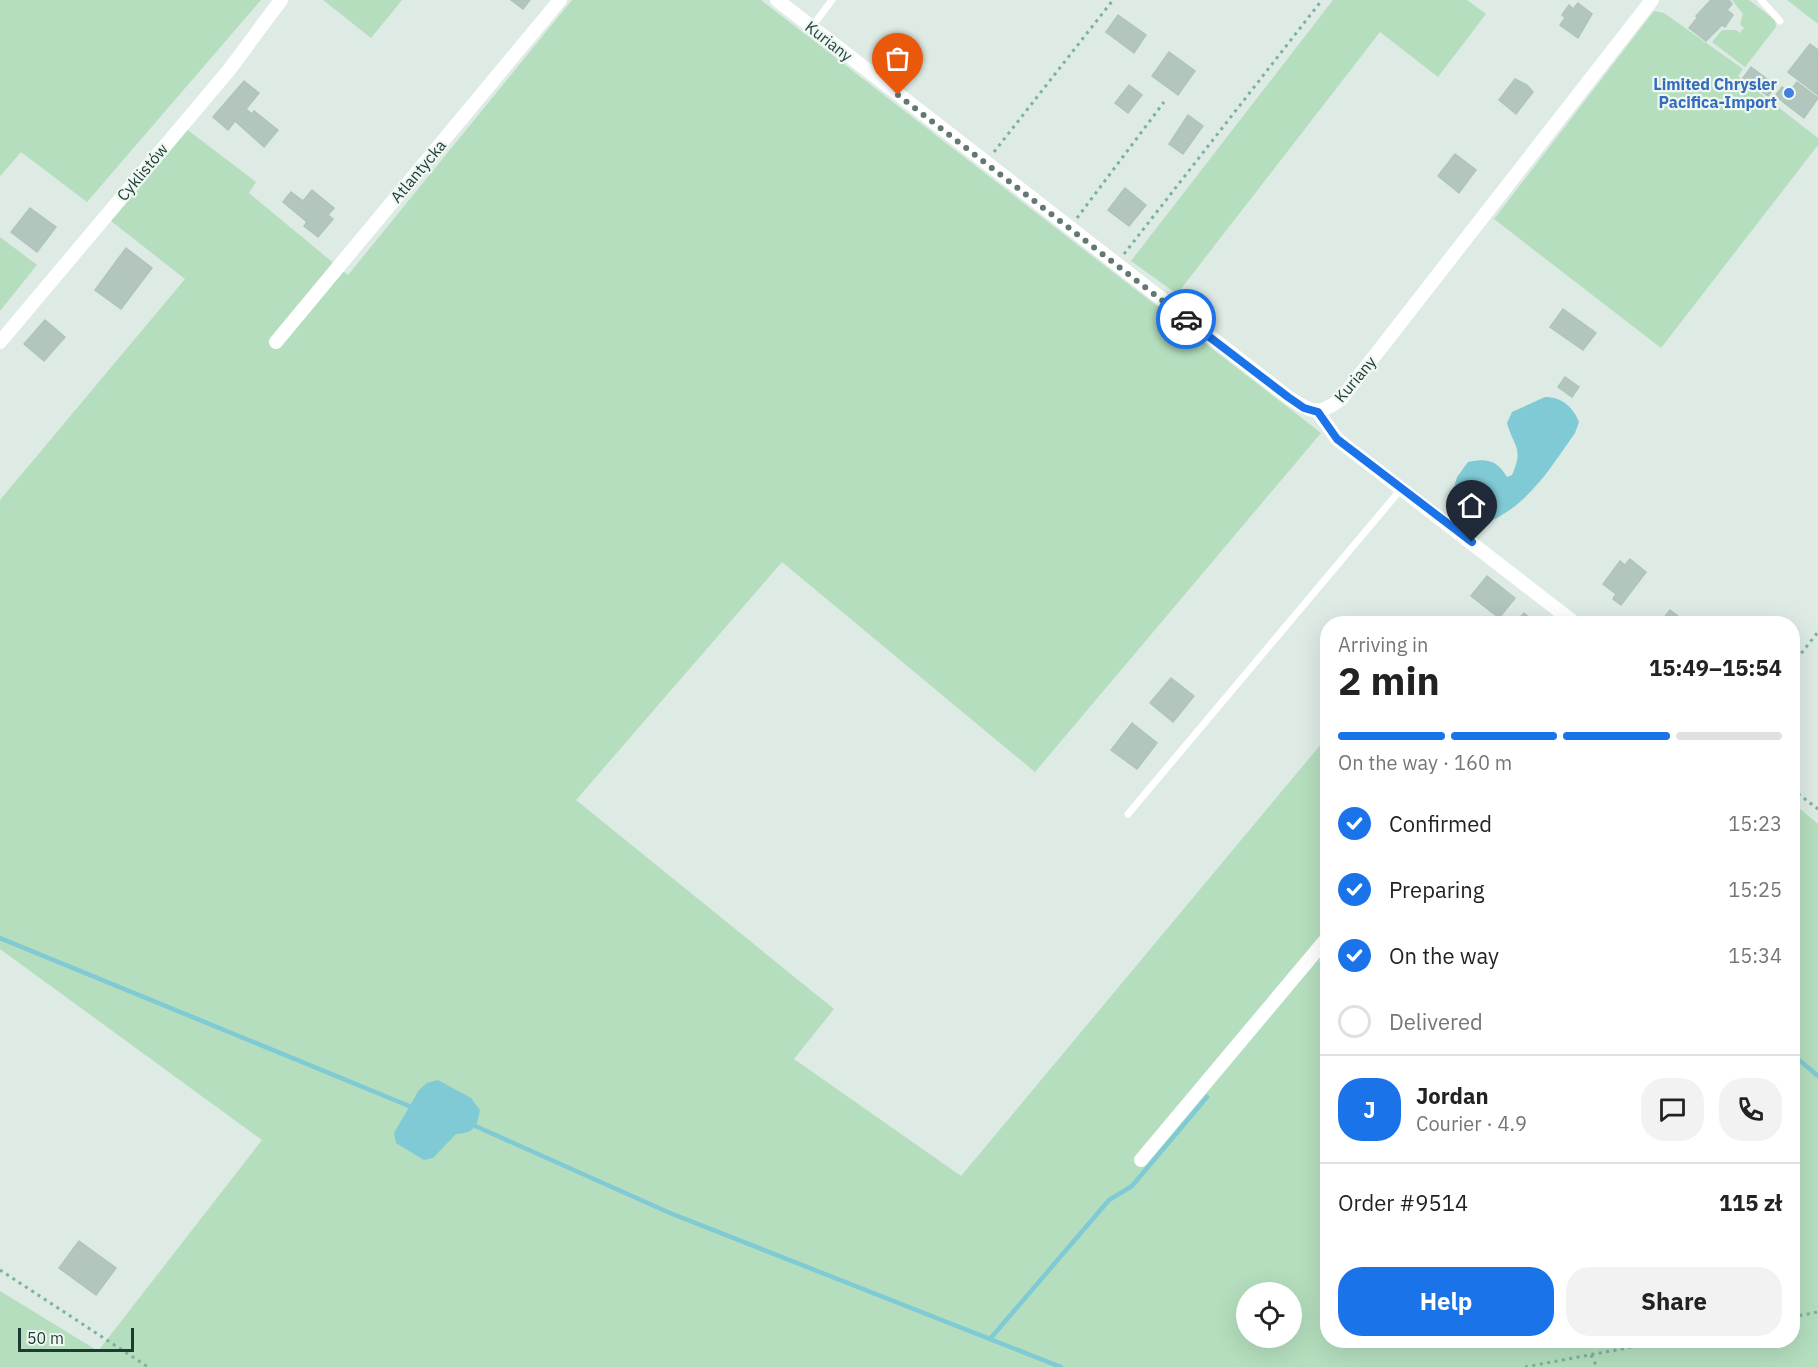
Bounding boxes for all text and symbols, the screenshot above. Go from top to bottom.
street label: Kuriany [801,16,857,66]
pin [872,33,923,95]
icon: bag [881,42,914,75]
place label: Limited Chrysler Pacifica-Import [1653,74,1778,112]
marker: Limited Chrysler Pacifica-Import [1782,86,1796,100]
street label: Atlantycka [386,135,450,207]
street label: Cyklistów [112,139,172,205]
courier [1156,289,1216,349]
icon: car [1170,303,1203,336]
street label: Kuriany [1330,352,1380,406]
pin [1446,480,1497,542]
icon: home [1455,489,1488,522]
text: Arriving in [1338,631,1428,658]
text: 15:49–15:54 [1649,653,1782,682]
text: 2 min [1338,655,1440,706]
text: On the way · 160 m [1338,749,1512,776]
icon: check [1338,807,1371,840]
text: Confirmed [1389,809,1492,838]
text: 15:23 [1728,810,1782,837]
icon: check [1338,873,1371,906]
text: Preparing [1389,875,1484,904]
text: 15:25 [1728,876,1782,903]
icon: check [1338,939,1371,972]
text: On the way [1389,941,1499,970]
text: 15:34 [1728,942,1782,969]
text: Delivered [1389,1007,1483,1036]
button: chat [1641,1078,1704,1141]
button: phone [1719,1078,1782,1141]
text: Jordan [1416,1081,1489,1110]
text: J [1363,1095,1376,1124]
text: Courier · 4.9 [1416,1110,1527,1137]
text: Order #9514 [1338,1188,1468,1217]
text: 115 zł [1719,1188,1782,1217]
button: Help [1338,1267,1554,1336]
button: Share [1566,1267,1782,1336]
map controls [1236,1282,1302,1348]
button: locate [1236,1282,1302,1348]
scale bar [18,1325,134,1352]
text: 50 m [27,1328,64,1348]

